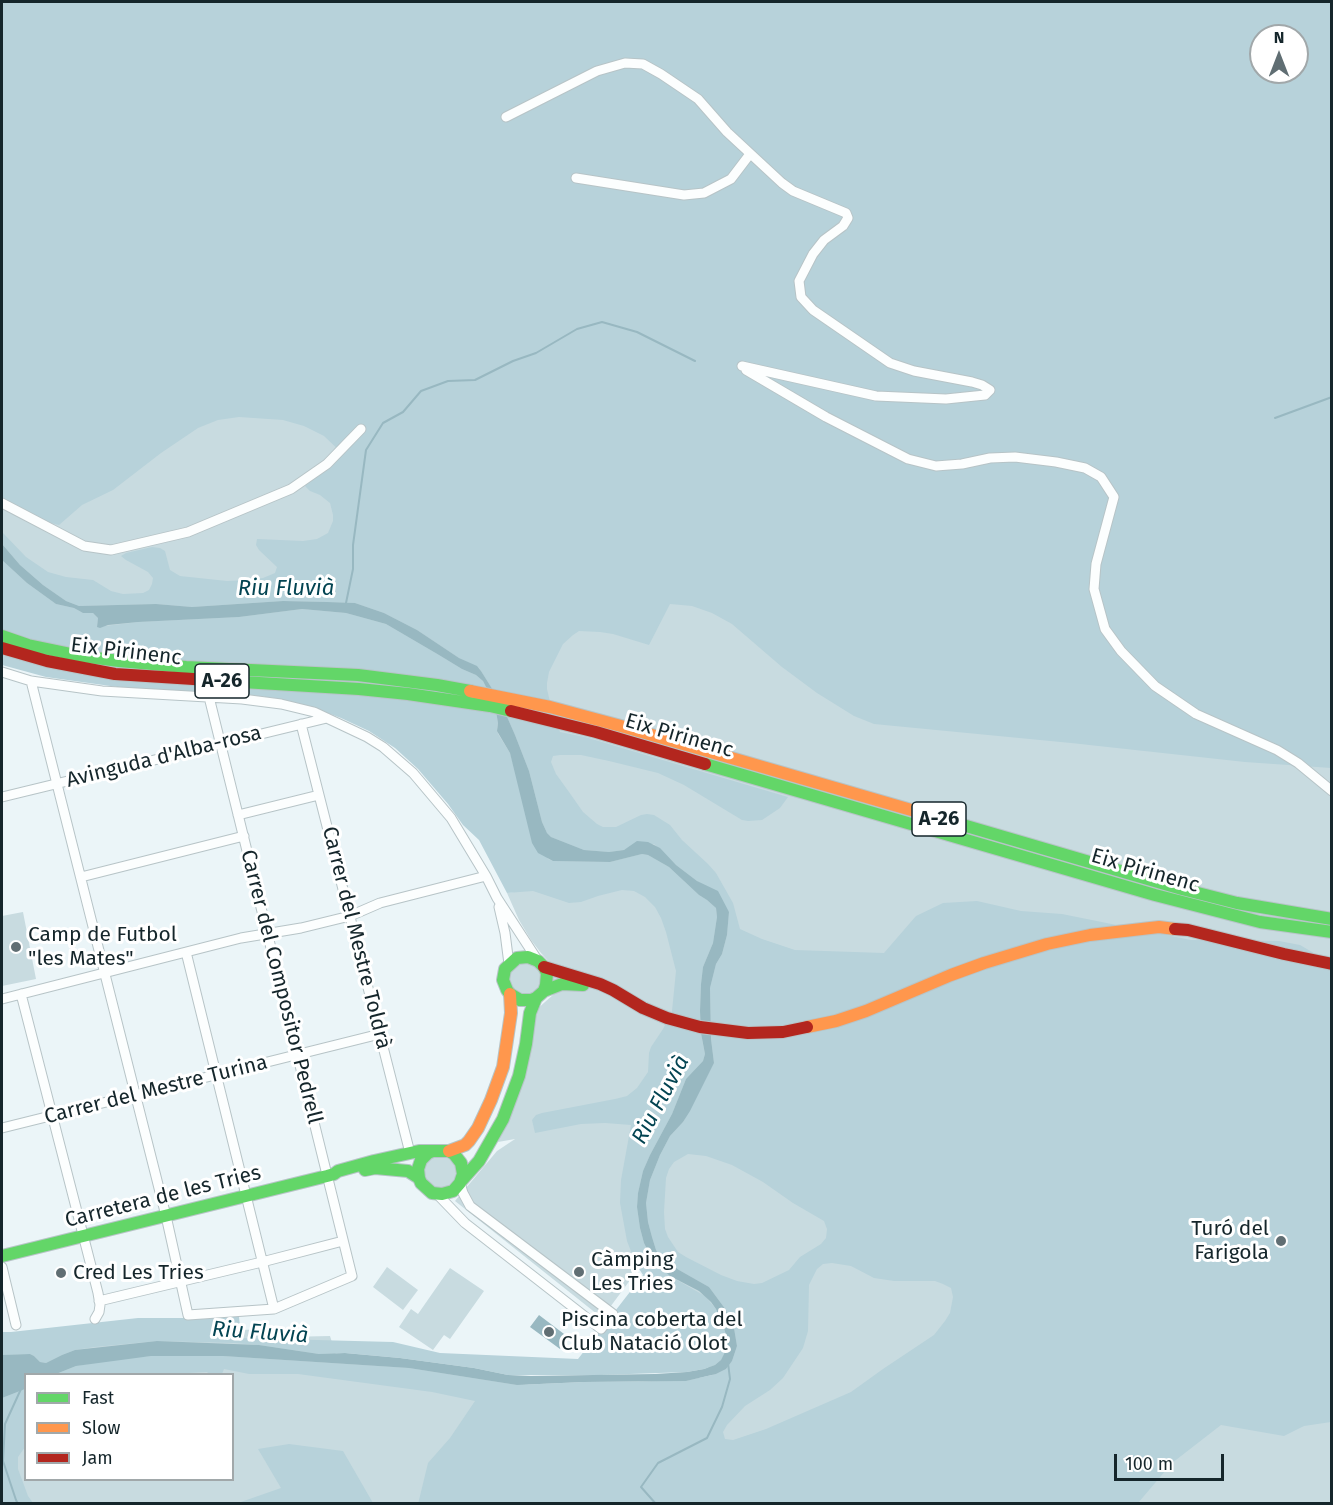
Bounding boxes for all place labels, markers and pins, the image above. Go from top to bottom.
place label: Camp de Futbol "les Mates" [28,922,177,972]
marker: Camp de Futbol "les Mates" [9,940,23,954]
place label: Turó del Farigola [1191,1216,1269,1266]
marker: Turó del Farigola [1274,1234,1288,1248]
place label: Càmping Les Tries [591,1247,674,1297]
place label: Cred Les Tries [73,1260,204,1286]
marker: Càmping Les Tries [572,1265,586,1279]
marker: Cred Les Tries [54,1266,68,1280]
place label: Piscina coberta del Club Natació Olot [561,1307,743,1357]
marker: Piscina coberta del Club Natació Olot [542,1325,556,1339]

